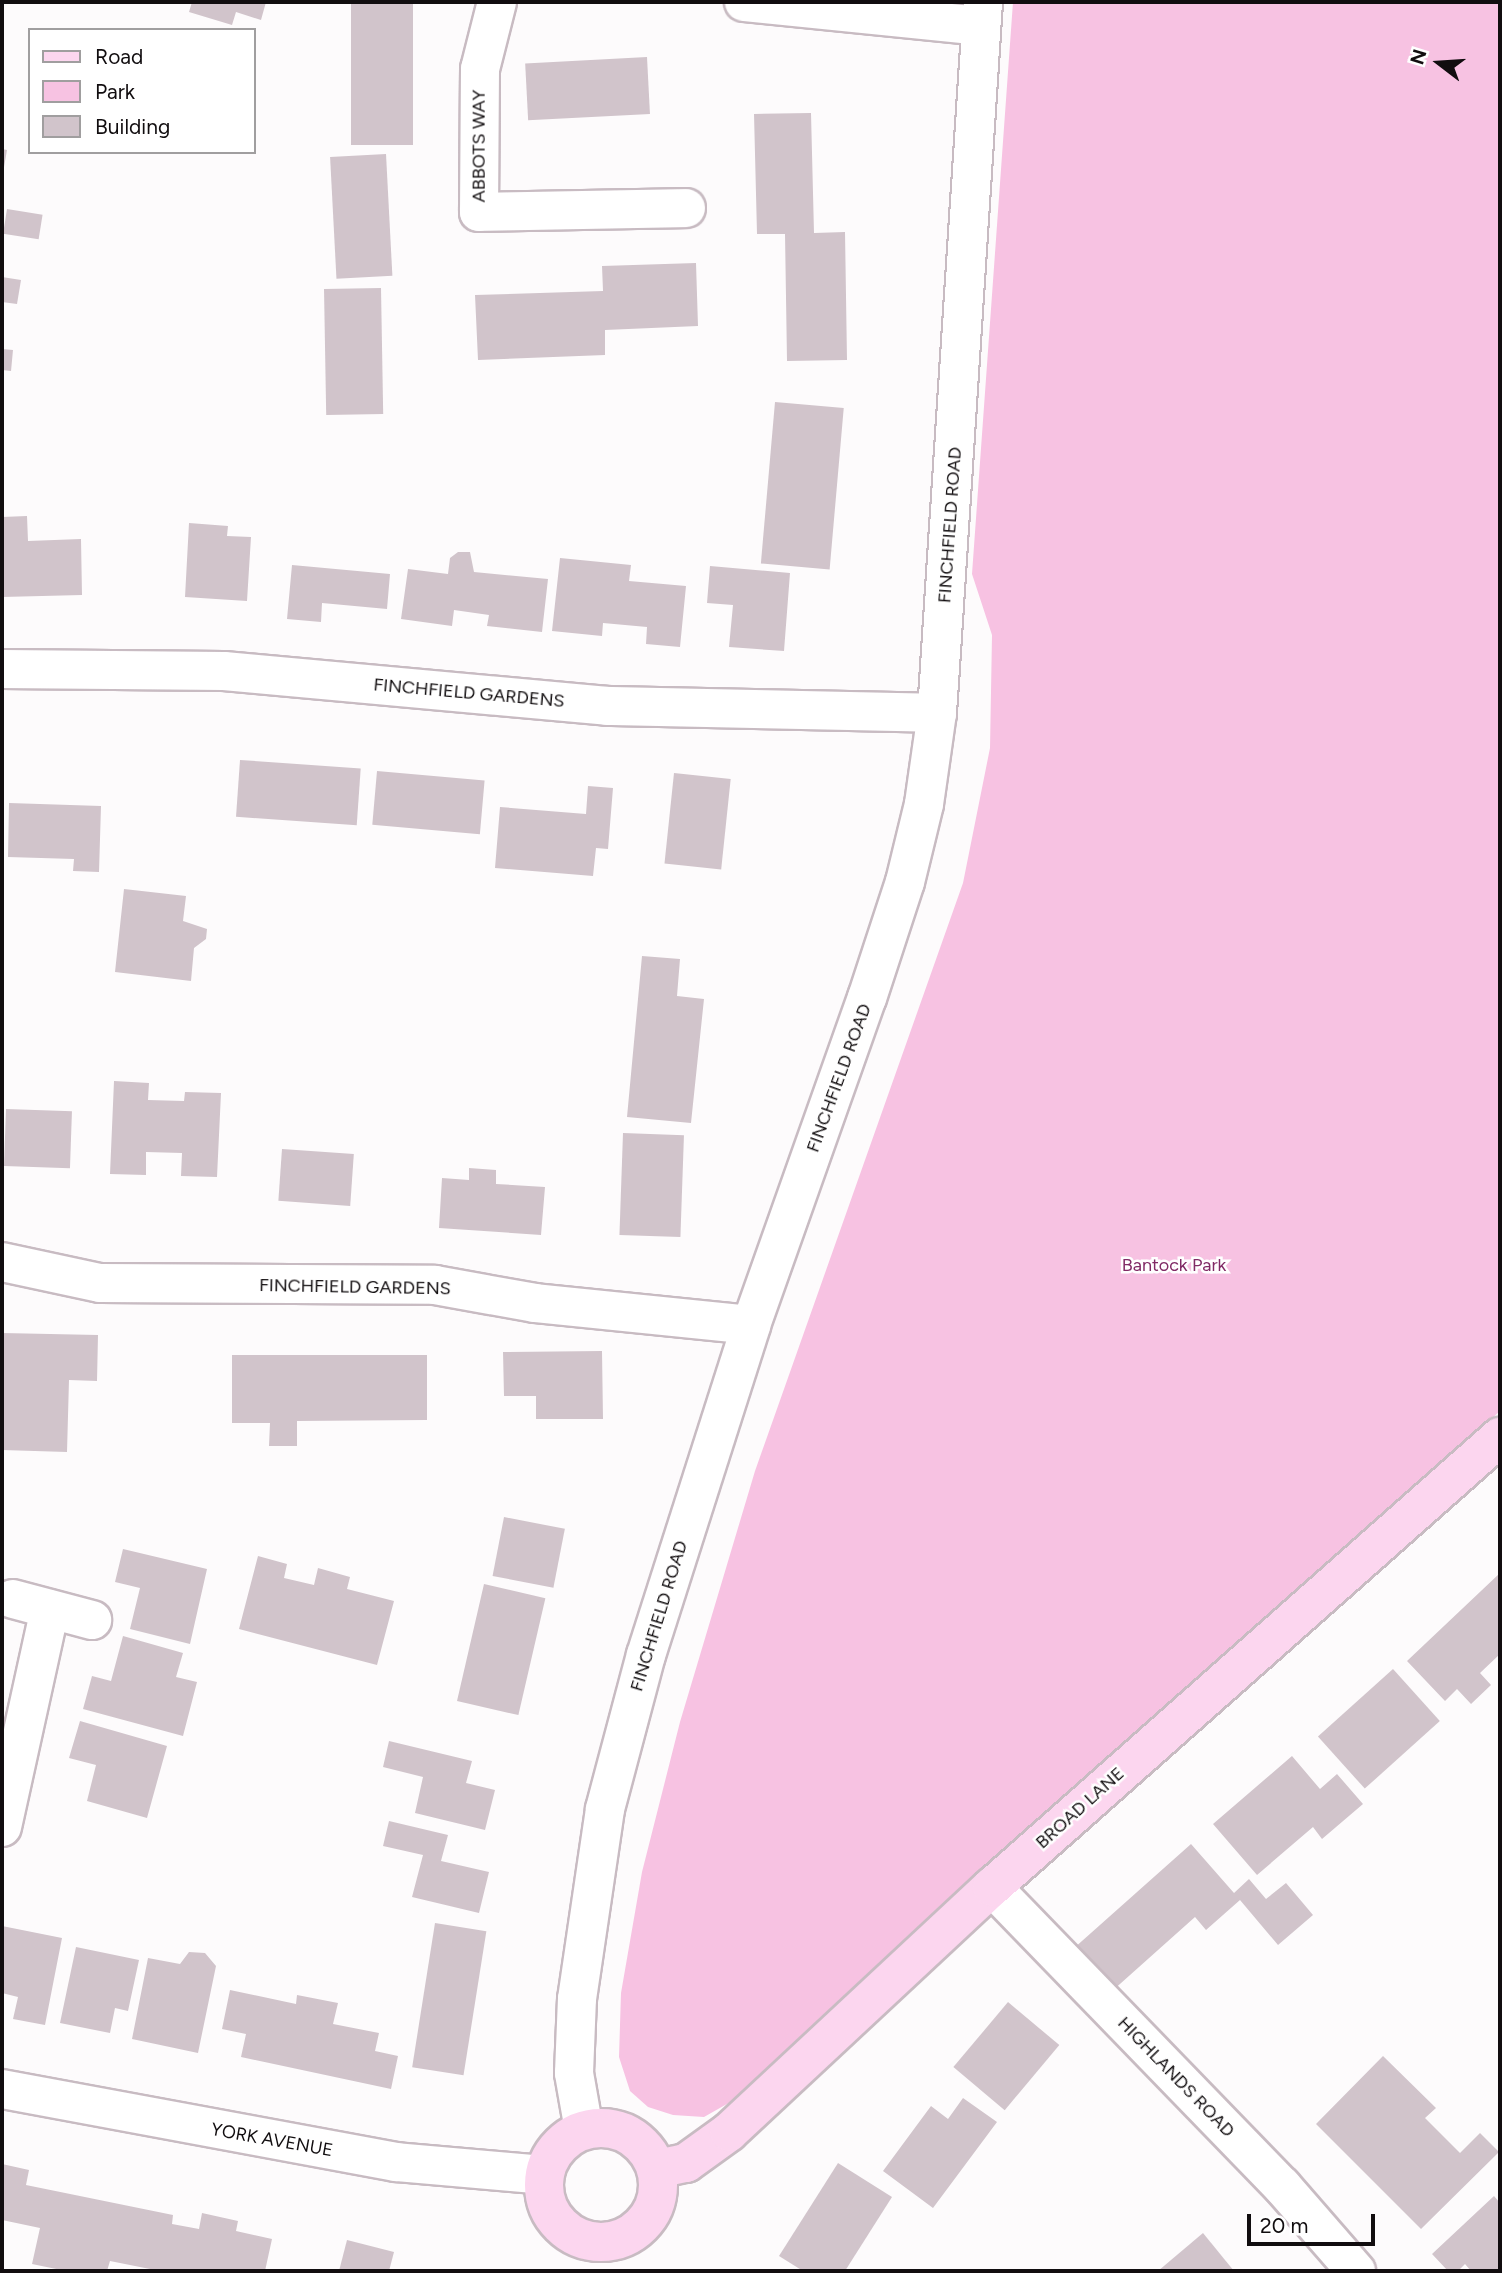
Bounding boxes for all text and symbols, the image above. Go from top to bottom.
legend [28,28,256,154]
north arrow [1404,28,1474,98]
text: Road [95,44,143,69]
text: N [1405,46,1432,67]
text: Park [95,79,135,104]
street label: ABBOTS WAY [468,90,490,202]
text: Building [95,114,170,139]
street label: FINCHFIELD ROAD [934,446,966,604]
street label: FINCHFIELD GARDENS [373,674,565,712]
street label: FINCHFIELD ROAD [802,1001,876,1155]
park label: Bantock Park [1122,1254,1226,1276]
street label: FINCHFIELD GARDENS [259,1275,451,1299]
street label: FINCHFIELD ROAD [626,1538,692,1694]
street label: BROAD LANE [1031,1763,1129,1853]
street label: HIGHLANDS ROAD [1113,2012,1239,2142]
street label: YORK AVENUE [209,2119,335,2161]
scale bar [1250,2200,1378,2244]
text: 20 m [1260,2213,1308,2238]

